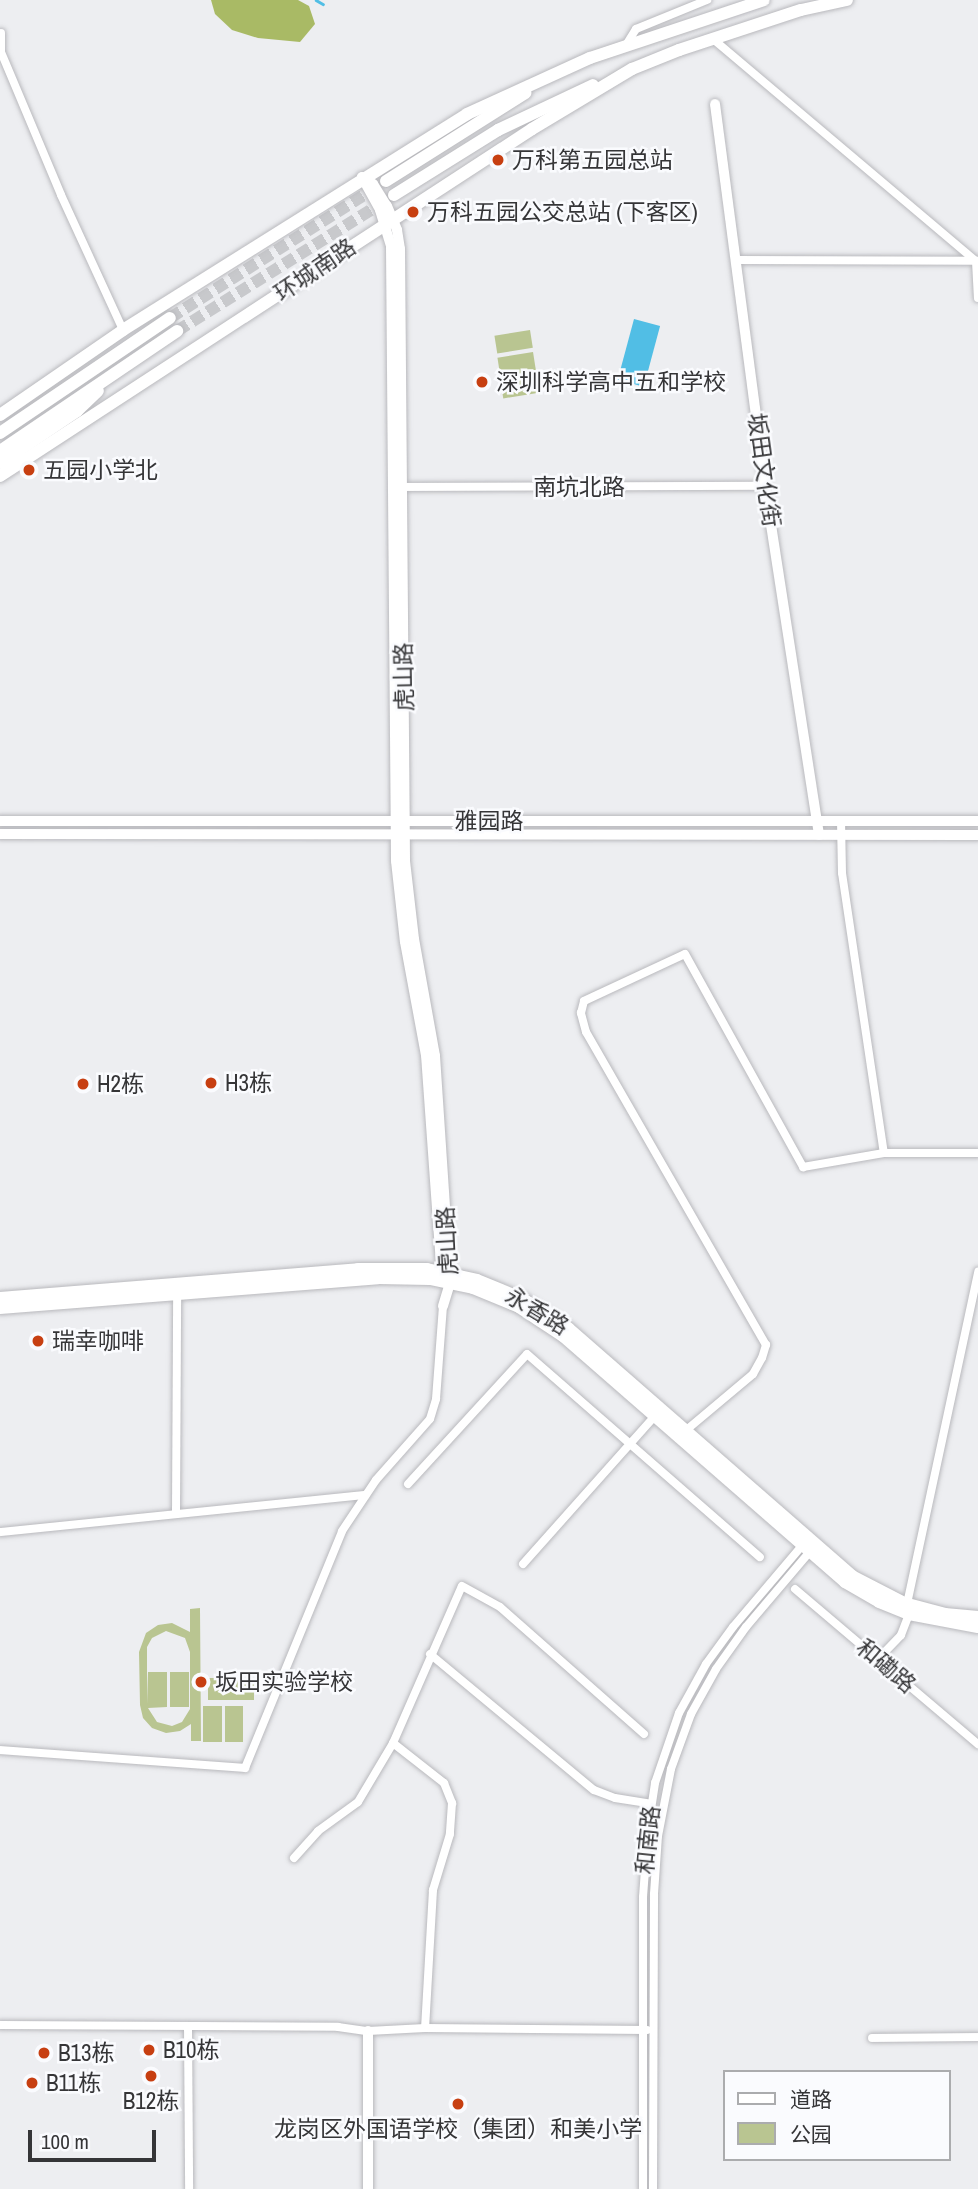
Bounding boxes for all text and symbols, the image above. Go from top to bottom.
place label: 万科第五园总站 [512,146,673,174]
marker: 万科第五园总站 [490,152,506,168]
place label: 万科五园公交总站 (下客区) [427,198,698,226]
marker: 万科五园公交总站 (下客区) [405,204,421,220]
street label: 环城南路 [269,233,361,307]
place label: 深圳科学高中五和学校 [496,368,726,396]
marker: 深圳科学高中五和学校 [474,374,490,390]
street label: 坂田文化街 [742,411,786,529]
place label: 五园小学北 [43,456,158,484]
marker: 五园小学北 [21,462,37,478]
street label: 南坑北路 [533,473,625,501]
street label: 虎山路 [390,642,418,712]
street label: 雅园路 [455,807,523,835]
place label: H3栋 [225,1069,272,1097]
place label: H2栋 [97,1070,144,1098]
marker: H3栋 [203,1075,219,1091]
marker: H2栋 [75,1076,91,1092]
street label: 虎山路 [431,1206,463,1276]
street label: 永香路 [500,1281,574,1341]
place label: 瑞幸咖啡 [52,1327,144,1355]
marker: 瑞幸咖啡 [30,1333,46,1349]
street label: 和磡路 [851,1633,921,1699]
place label: 坂田实验学校 [215,1668,353,1696]
marker: 坂田实验学校 [193,1674,209,1690]
street label: 和南路 [631,1804,665,1876]
place label: B10栋 [163,2036,220,2064]
place label: B13栋 [58,2039,115,2067]
marker: B10栋 [141,2042,157,2058]
marker: B13栋 [36,2045,52,2061]
marker: B12栋 [143,2068,159,2084]
place label: B11栋 [46,2069,101,2097]
legend [722,2070,950,2161]
marker: B11栋 [24,2075,40,2091]
text: 道路 [790,2085,832,2114]
place label: B12栋 [123,2087,179,2115]
marker: 龙岗区外国语学校（集团）和美小学 [450,2096,466,2112]
place label: 龙岗区外国语学校（集团）和美小学 [274,2115,642,2143]
scale bar [32,2116,159,2160]
text: 公园 [790,2120,832,2149]
text: 100 m [41,2127,89,2156]

